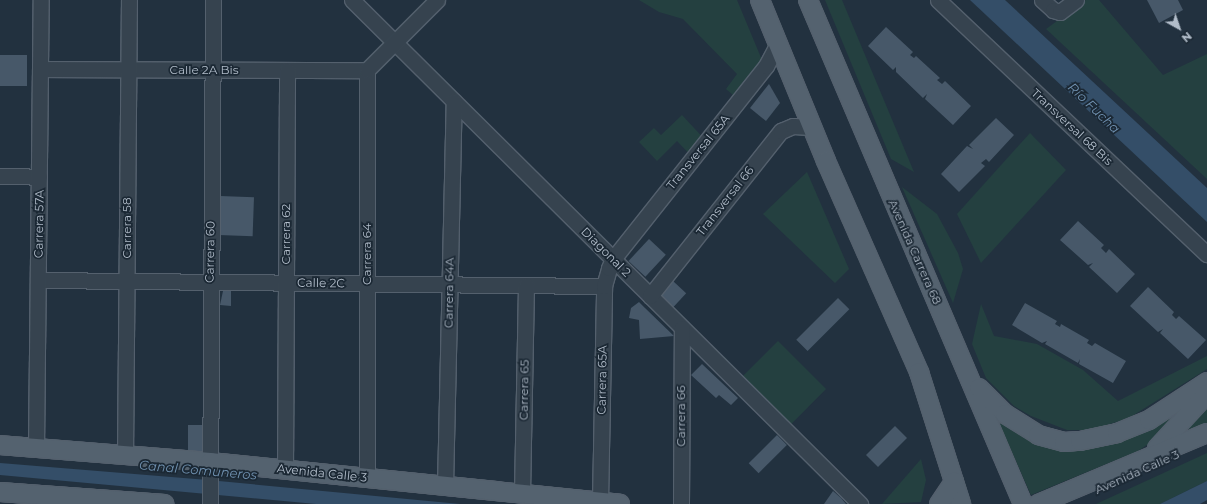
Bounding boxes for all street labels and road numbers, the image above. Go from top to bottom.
street label: Calle 2A Bis [169,63,239,77]
street label: Transversal 68 Bis [1028,86,1116,168]
street label: Transversal 65A [663,112,733,192]
street label: Transversal 66 [693,163,757,239]
street label: Carrera 57A [31,190,47,258]
street label: Carrera 58 [120,197,134,259]
street label: Avenida Carrera 68 [885,197,945,307]
street label: Carrera 62 [279,204,293,264]
street label: Carrera 60 [202,221,218,283]
street label: Carrera 64 [360,223,374,285]
street label: Diagonal 2 [578,224,634,280]
street label: Carrera 64A [441,258,457,328]
street label: Calle 2C [297,275,345,291]
street label: Carrera 65A [594,345,610,415]
street label: Carrera 65 [516,359,532,421]
street label: Carrera 66 [674,385,688,447]
street label: Avenida Calle 3 [1093,447,1181,497]
street label: Avenida Calle 3 [276,461,368,485]

